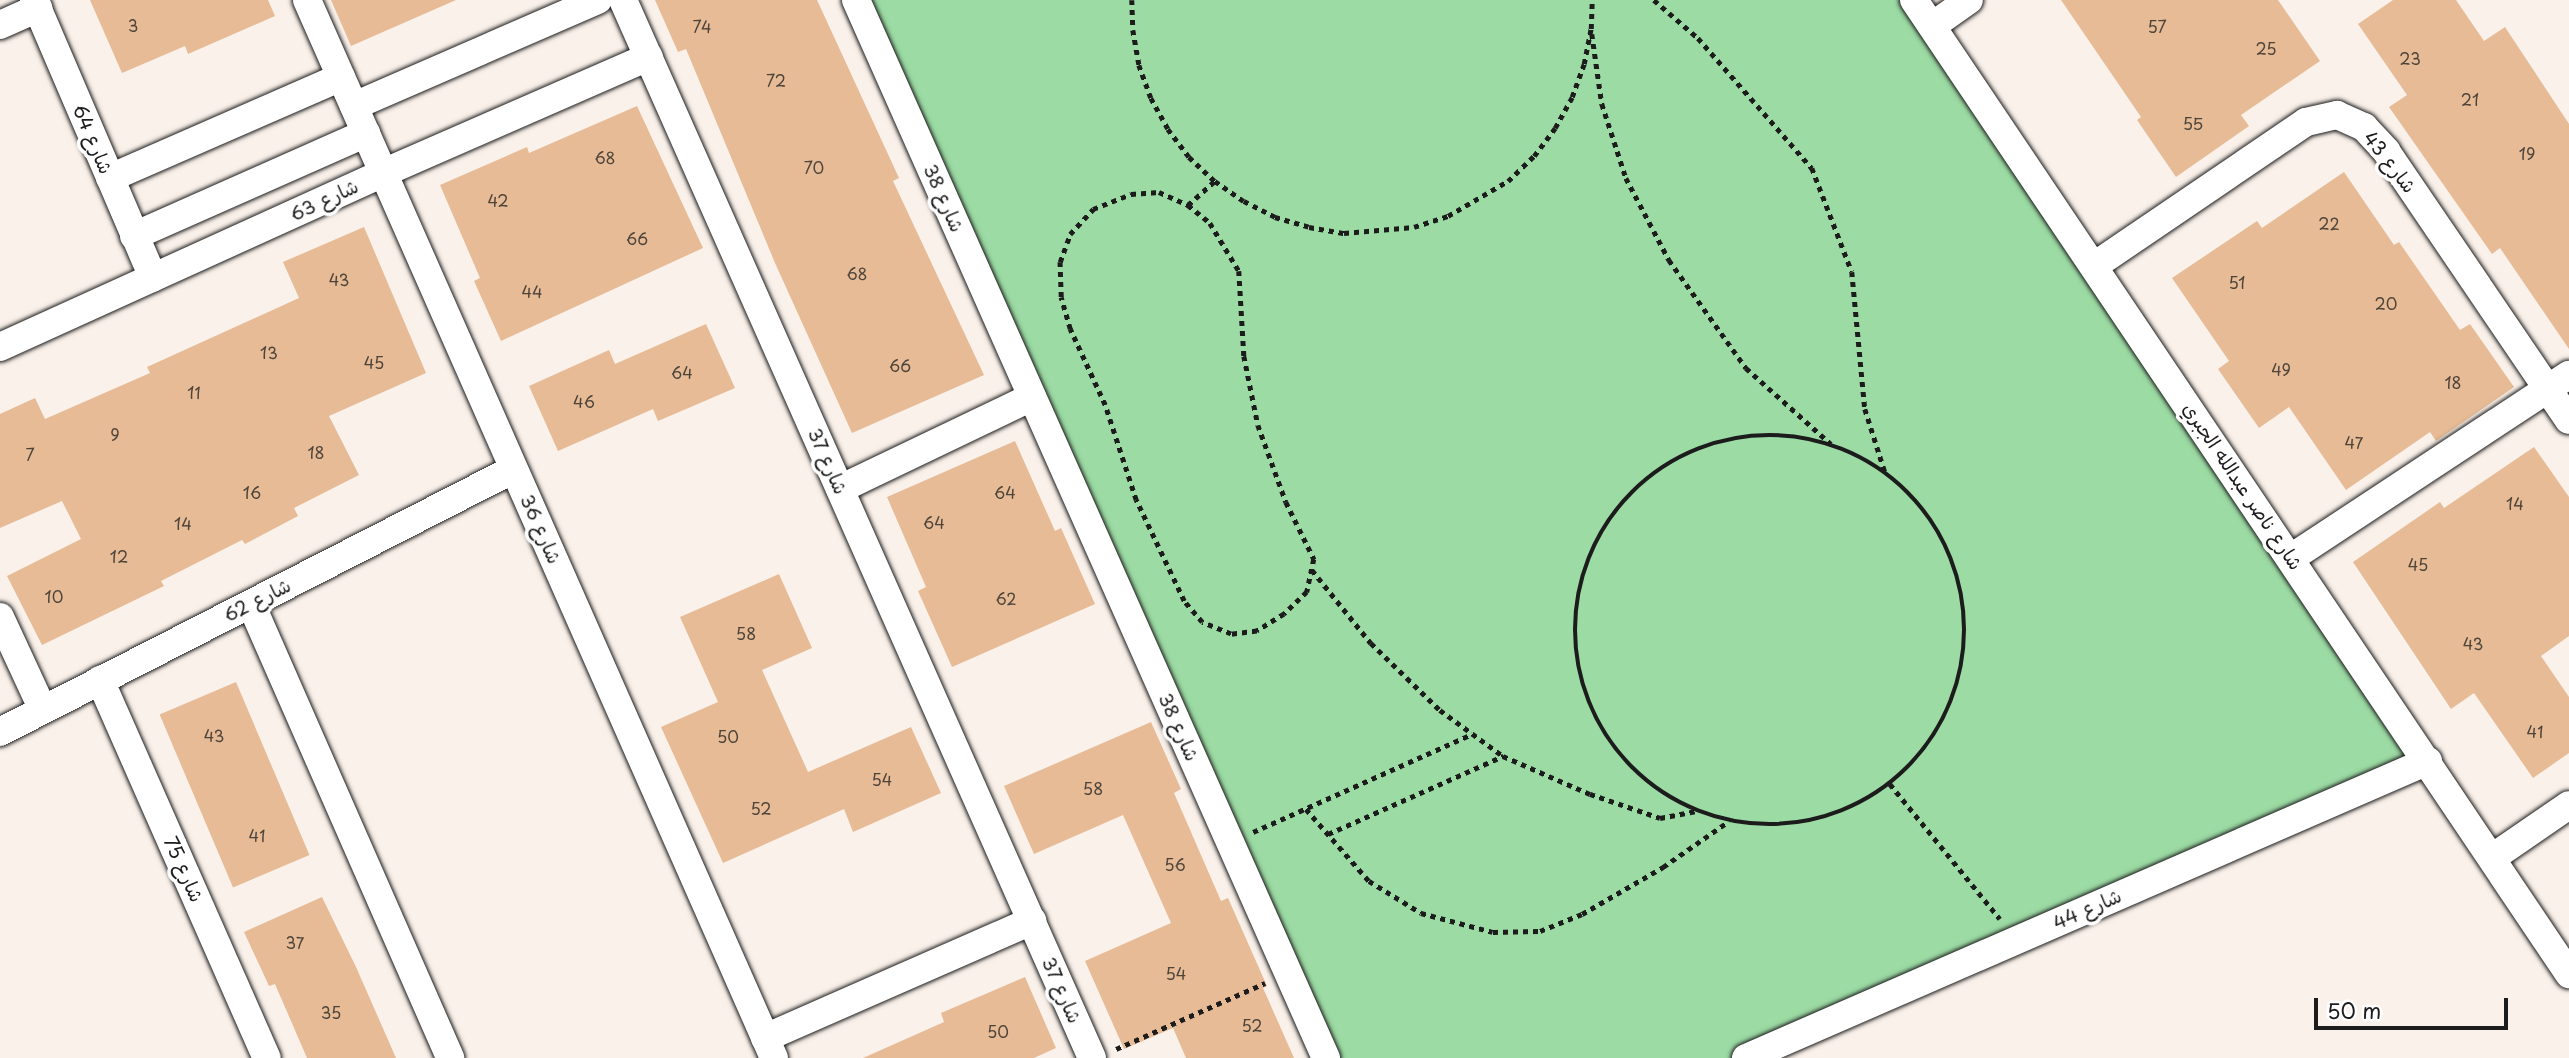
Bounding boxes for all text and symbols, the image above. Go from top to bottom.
house number: 3 [128,15,138,35]
house number: 74 [693,16,711,36]
house number: 57 [2147,16,2167,36]
house number: 25 [2255,38,2277,58]
house number: 23 [2399,48,2421,68]
house number: 72 [766,70,786,90]
house number: 21 [2461,89,2479,109]
street label: شارع 64 [68,101,118,177]
house number: 55 [2183,113,2203,133]
street label: شارع 43 [2359,127,2421,197]
house number: 19 [2519,143,2535,163]
house number: 68 [594,147,616,167]
house number: 70 [804,157,824,177]
street label: شارع 38 [919,161,969,235]
street label: شارع 63 [286,174,362,226]
house number: 42 [487,190,509,210]
house number: 22 [2318,213,2340,233]
house number: 66 [626,228,648,248]
house number: 68 [846,263,868,283]
house number: 43 [329,269,349,289]
house number: 51 [2228,272,2246,292]
house number: 44 [521,281,543,301]
house number: 20 [2375,293,2397,313]
house number: 13 [260,342,278,362]
house number: 45 [364,352,384,372]
house number: 66 [889,355,911,375]
house number: 49 [2271,359,2291,379]
house number: 64 [671,362,693,382]
house number: 18 [2444,372,2462,392]
house number: 11 [187,382,201,402]
house number: 46 [573,391,595,411]
street label: شارع ناصر عبدالله الجبري [2178,398,2308,574]
house number: 9 [110,424,120,444]
street label: شارع 37 [803,425,853,497]
house number: 47 [2345,432,2363,452]
house number: 18 [307,442,325,462]
house number: 7 [25,444,35,464]
house number: 16 [243,482,261,502]
house number: 64 [994,482,1016,502]
street label: شارع 36 [516,491,566,567]
house number: 14 [2506,493,2524,513]
house number: 64 [923,512,945,532]
house number: 14 [174,513,192,533]
house number: 12 [110,546,128,566]
house number: 45 [2408,554,2428,574]
street label: شارع 62 [220,573,294,627]
house number: 10 [45,586,63,606]
house number: 62 [995,588,1017,608]
house number: 58 [736,623,756,643]
house number: 43 [2463,633,2483,653]
street label: شارع 38 [1154,690,1204,764]
house number: 41 [2527,721,2543,741]
house number: 43 [204,725,224,745]
house number: 50 [717,726,739,746]
house number: 54 [872,769,892,789]
house number: 58 [1083,778,1103,798]
house number: 52 [750,798,772,818]
house number: 41 [249,825,265,845]
street label: شارع 75 [159,833,209,905]
house number: 56 [1164,854,1186,874]
street label: شارع 44 [2049,884,2125,934]
house number: 37 [286,932,304,952]
street label: شارع 37 [1037,954,1087,1026]
house number: 54 [1166,963,1186,983]
scale bar [2317,984,2511,1028]
text: 50 m [2327,994,2381,1026]
house number: 35 [321,1002,341,1022]
house number: 52 [1241,1015,1263,1035]
house number: 50 [987,1021,1009,1041]

